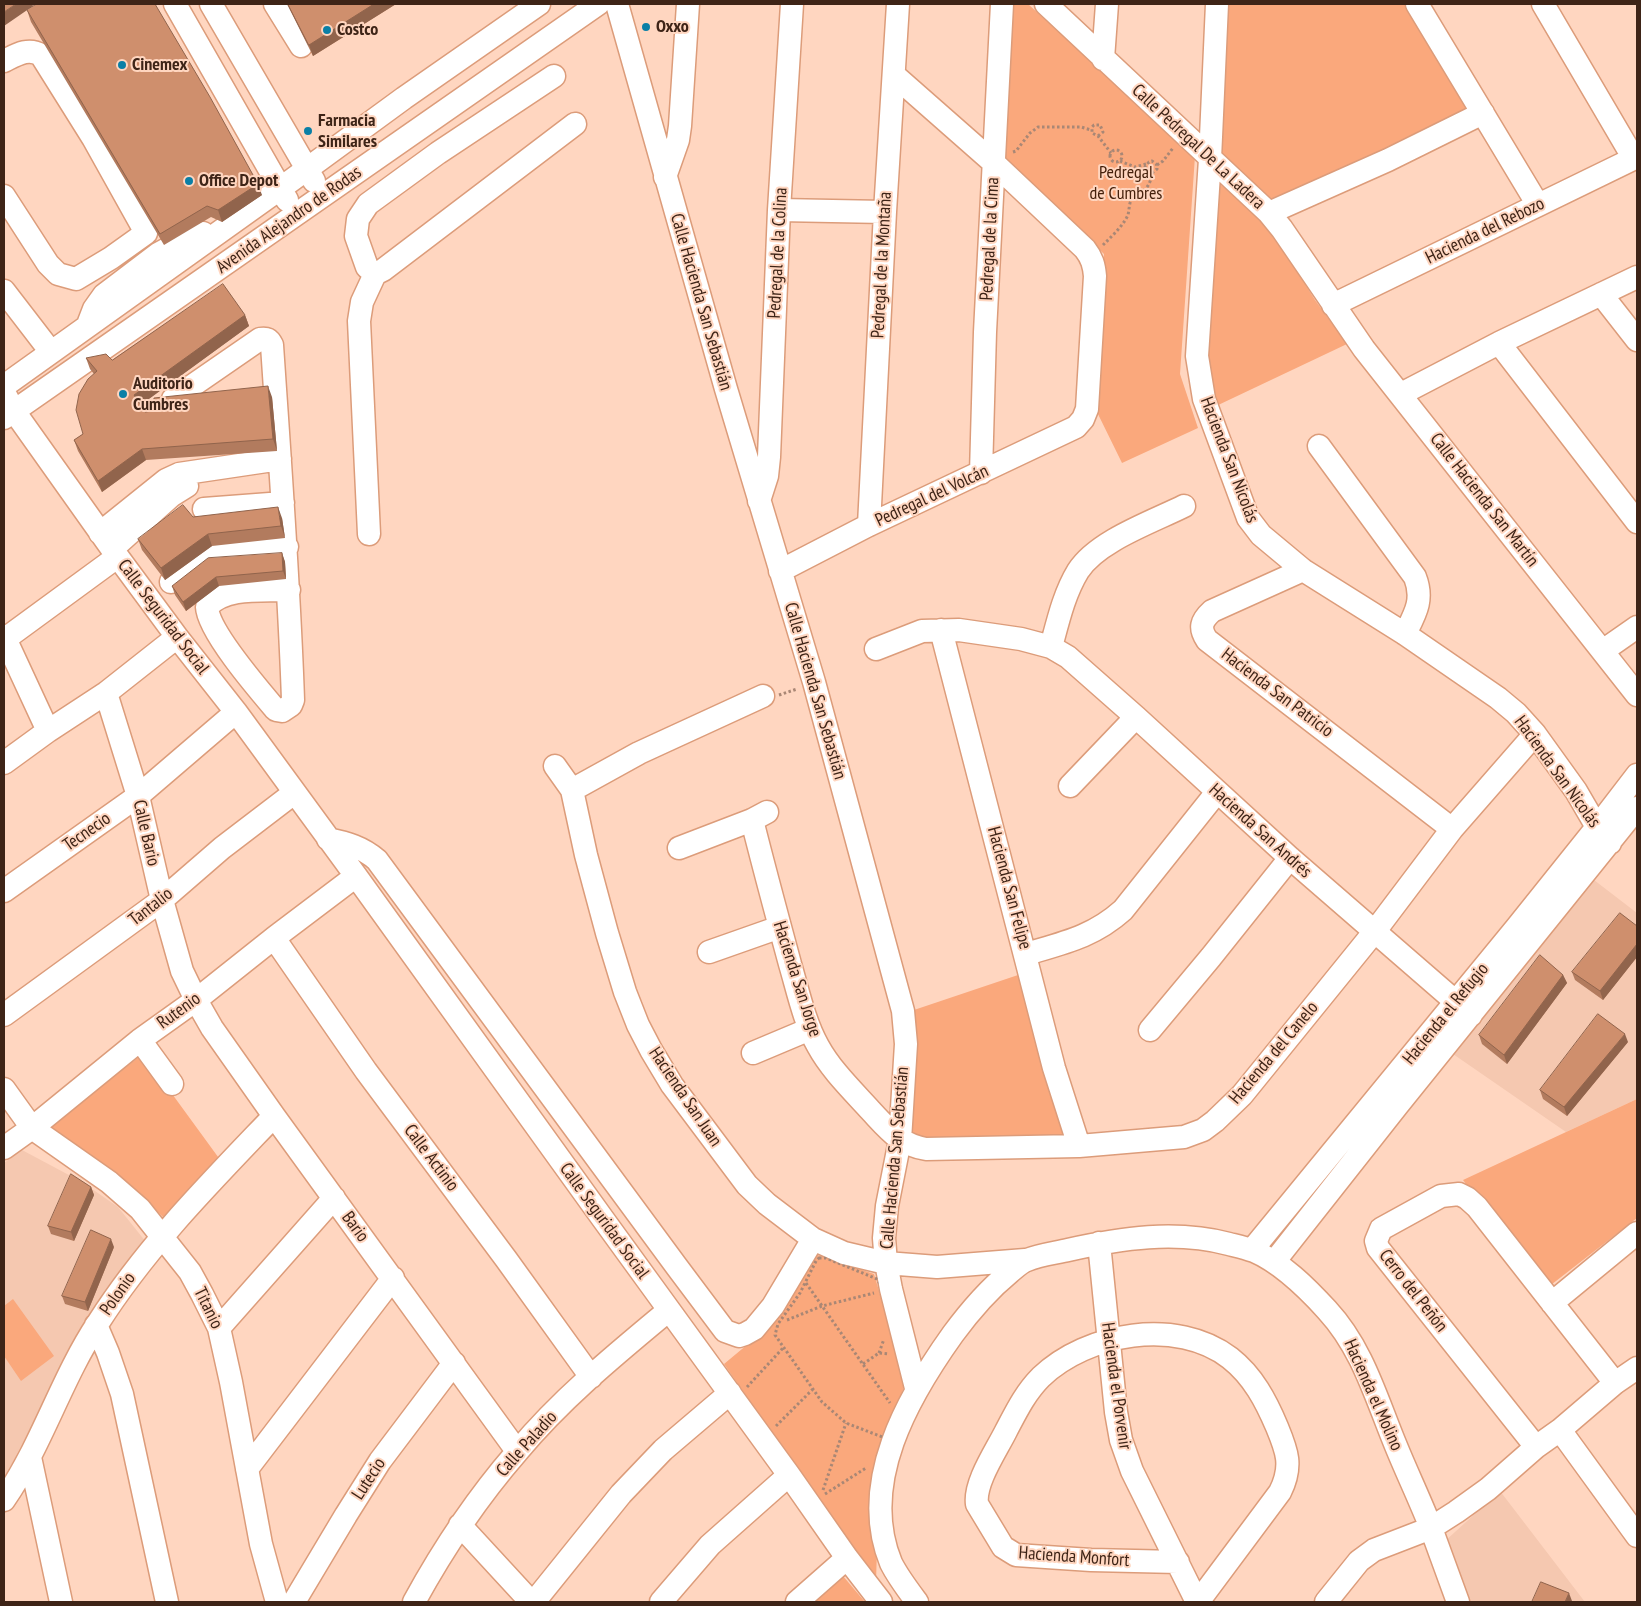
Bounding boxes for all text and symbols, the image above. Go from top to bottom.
place label: Oxxo [656,16,689,38]
place label: Costco [337,19,378,41]
marker: Oxxo [640,21,652,33]
marker: Costco [321,24,333,36]
place label: Cinemex [132,54,187,76]
marker: Cinemex [116,59,128,71]
street label: Calle Pedregal De La Ladera [1127,80,1269,214]
place label: Farmacia Similares [318,110,377,152]
marker: Farmacia Similares [302,125,314,137]
street label: Avenida Alejandro de Rodas [212,162,366,278]
park label: Pedregal de Cumbres [1090,162,1162,204]
place label: Office Depot [199,170,278,192]
marker: Office Depot [183,175,195,187]
street label: Pedregal de la Cima [976,177,1004,301]
street label: Pedregal de la Colina [764,187,792,319]
street label: Pedregal de la Montaña [867,191,897,339]
street label: Hacienda del Rebozo [1422,193,1548,269]
street label: Calle Hacienda San Sebastián [665,211,737,393]
place label: Auditorio Cumbres [133,373,193,416]
marker: Auditorio Cumbres [117,388,129,400]
street label: Hacienda San Nicolás [1195,394,1263,526]
street label: Calle Hacienda San Martín [1425,429,1543,571]
street label: Pedregal del Volcán [872,460,992,532]
street label: Calle Seguridad Social [113,555,213,679]
street label: Calle Hacienda San Sebastián [779,600,851,782]
street label: Hacienda San Patricio [1217,644,1337,742]
street label: Hacienda San Nicolás [1509,712,1605,832]
street label: Hacienda San Andrés [1204,779,1316,883]
street label: Calle Bario [128,798,164,868]
street label: Tecnecio [59,808,115,856]
street label: Hacienda San Felipe [982,824,1036,952]
street label: Tantalio [125,883,177,931]
street label: Hacienda San Jorge [768,919,826,1039]
street label: Hacienda el Refugio [1399,959,1493,1069]
street label: Rutenio [153,988,205,1034]
street label: Hacienda del Canelo [1225,997,1323,1109]
street label: Hacienda San Juan [644,1043,726,1151]
street label: Calle Hacienda San Sebastián [876,1066,914,1250]
street label: Calle Actinio [399,1120,463,1196]
street label: Calle Seguridad Social [555,1159,653,1283]
street label: Bario [337,1208,373,1246]
street label: Cerro del Peñón [1374,1246,1452,1336]
street label: Polonio [96,1269,140,1319]
street label: Titanio [189,1284,227,1332]
street label: Hacienda el Porvenir [1096,1321,1136,1451]
street label: Hacienda el Molino [1339,1336,1407,1454]
street label: Calle Paladio [492,1407,562,1481]
street label: Lutecio [348,1454,390,1504]
street label: Hacienda Monfort [1018,1542,1130,1572]

